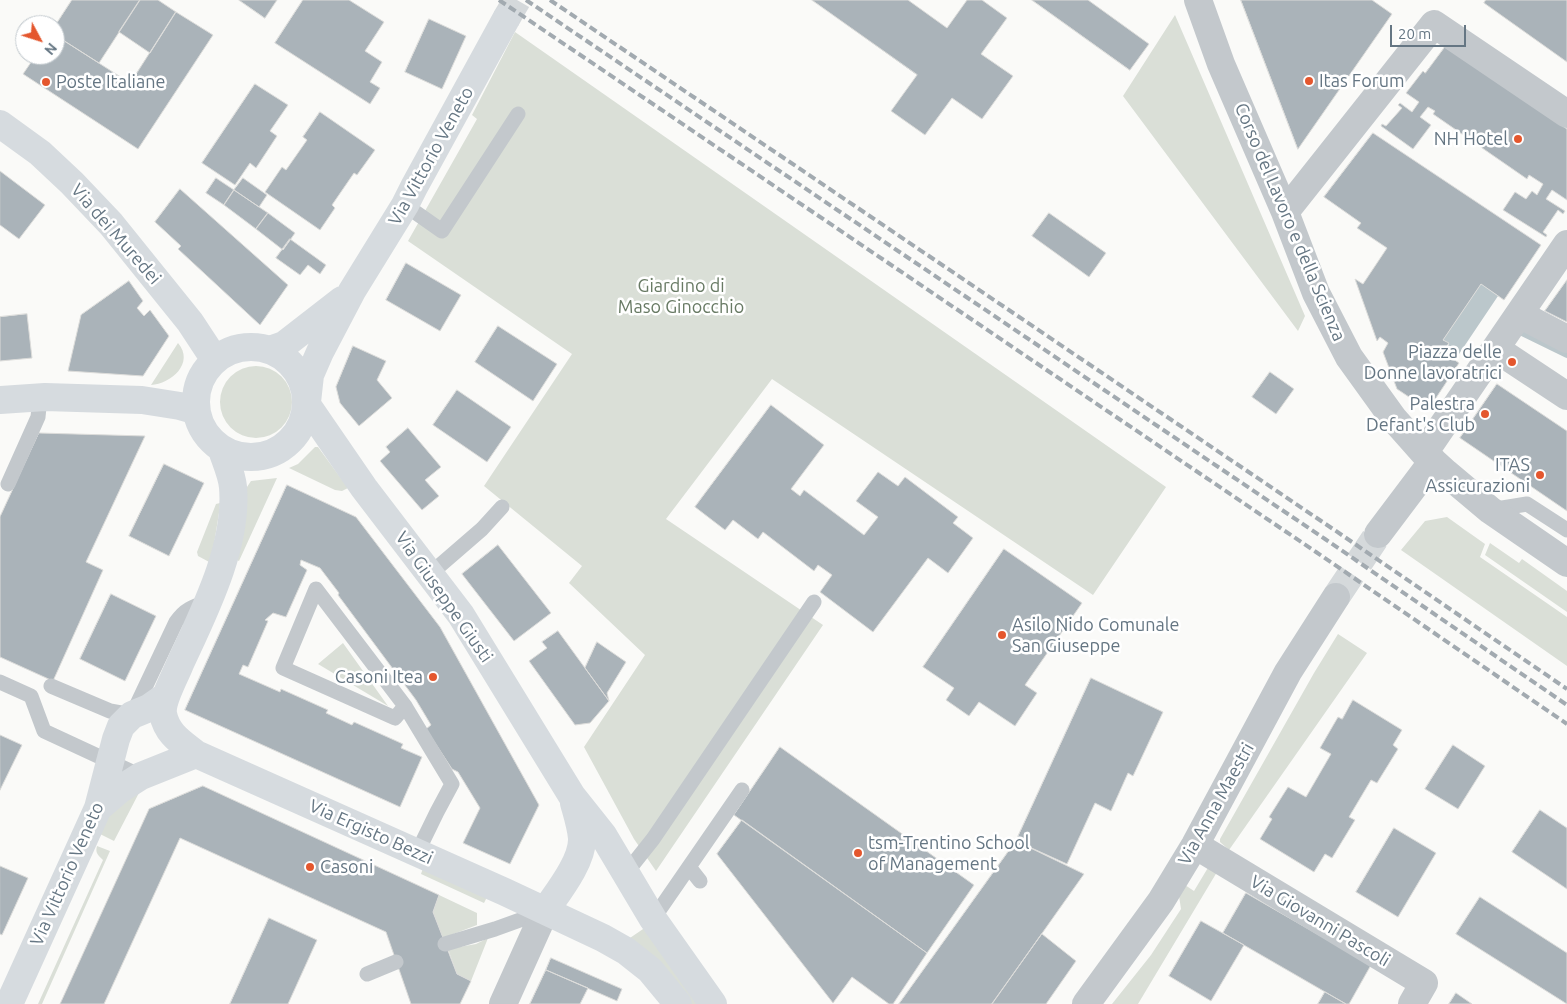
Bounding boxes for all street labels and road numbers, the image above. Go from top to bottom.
street label: Via Vittorio Veneto [384,83,478,229]
street label: Corso del Lavoro e della Scienza [1230,100,1350,344]
street label: Via dei Muredei [66,179,166,289]
street label: Via Giuseppe Giusti [391,527,497,667]
street label: Via Anna Maestri [1174,739,1258,869]
street label: Via Ergisto Bezzi [306,795,436,869]
street label: Via Vittorio Veneto [26,799,108,949]
street label: Via Giovanni Pascoli [1246,871,1394,971]

